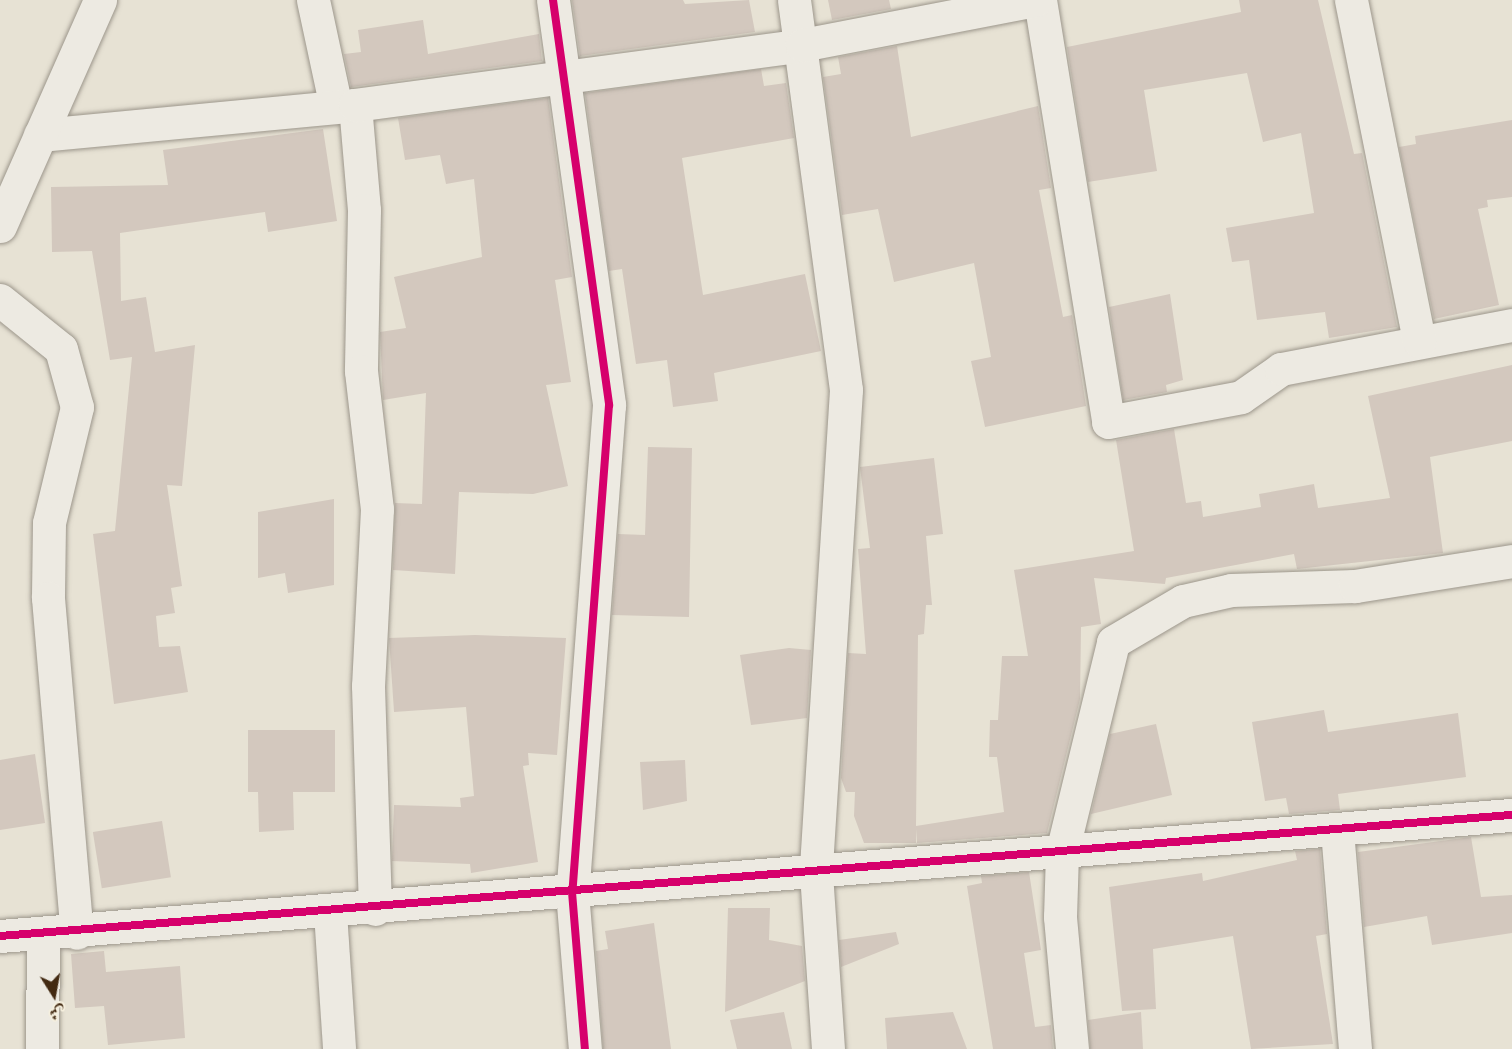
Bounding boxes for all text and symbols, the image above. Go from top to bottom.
north arrow [24,965,84,1025]
text: ش [48,1002,67,1024]

